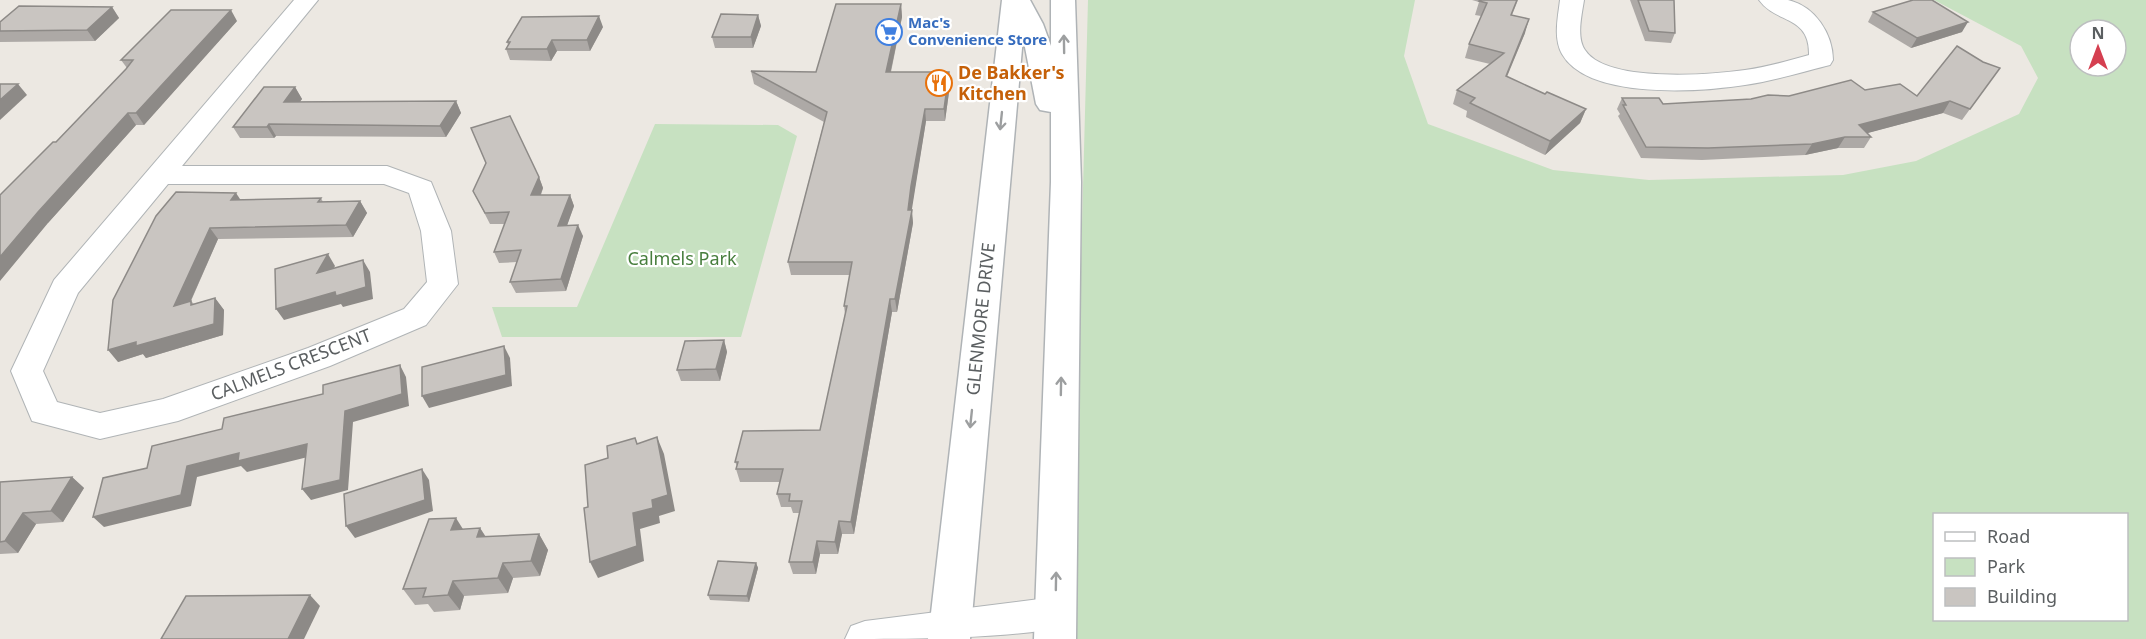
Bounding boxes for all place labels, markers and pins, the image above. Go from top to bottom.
place label: Mac's Convenience Store [908,12,1047,49]
supermarket icon: Mac's Convenience Store [874,17,904,47]
place label: De Bakker's Kitchen [958,60,1064,105]
restaurant icon: De Bakker's Kitchen [924,68,954,98]

